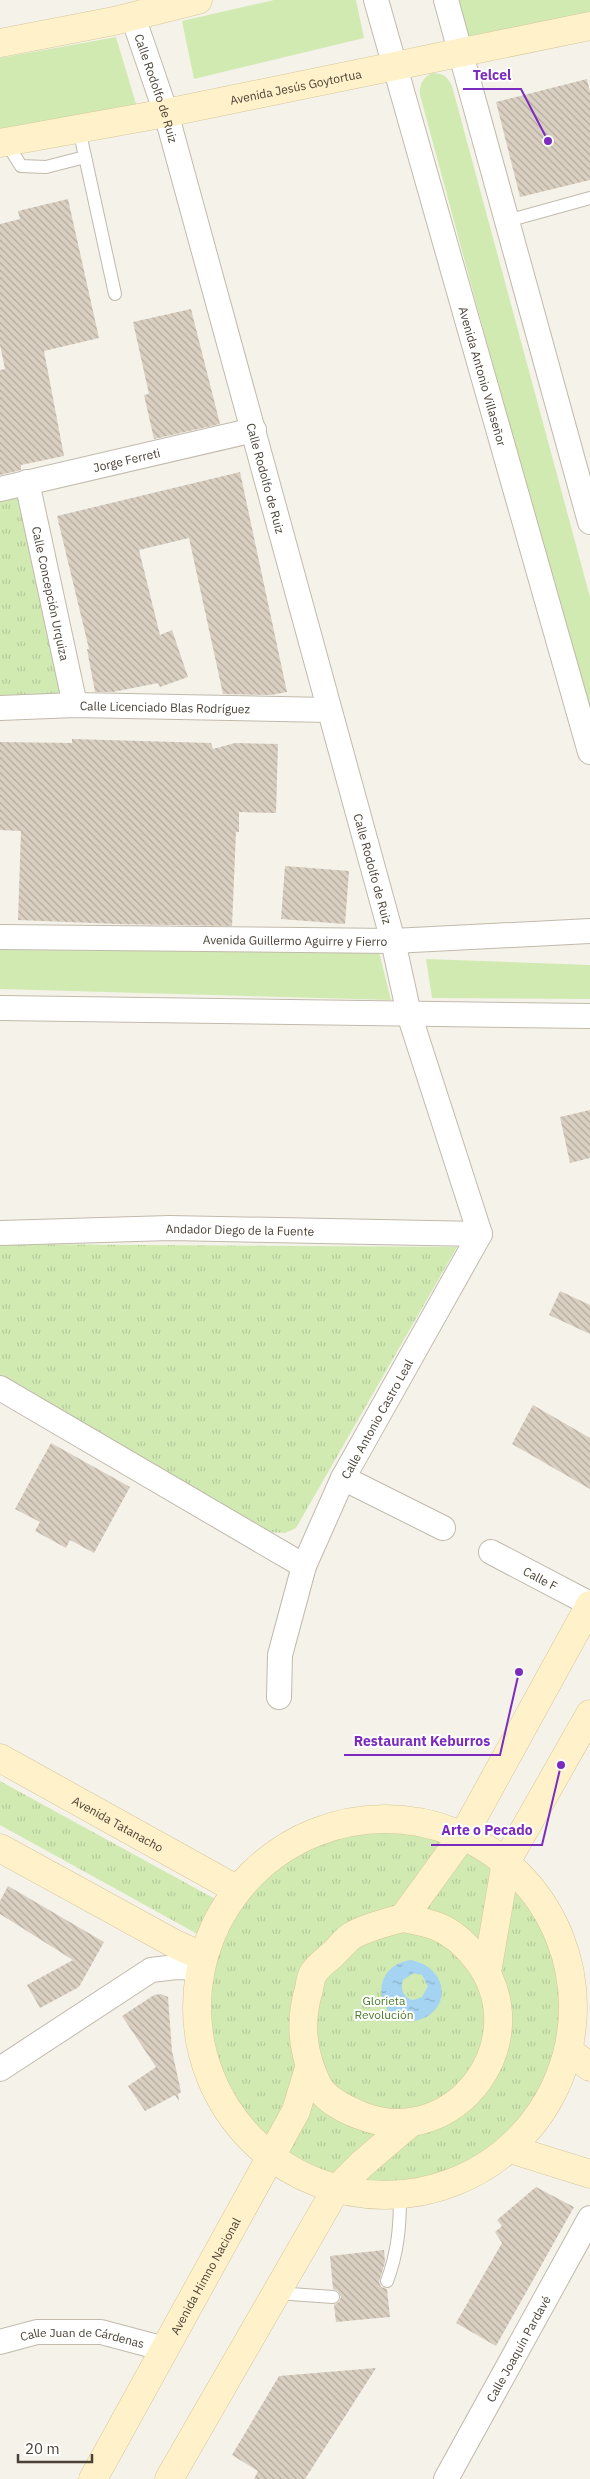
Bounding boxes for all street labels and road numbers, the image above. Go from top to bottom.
street label: Calle Rodolfo de Ruiz [132,32,181,145]
street label: Avenida Jesús Goytortua [229,65,363,107]
street label: Avenida Antonio Villaseñor [456,305,510,448]
street label: Calle Rodolfo de Ruiz [244,421,288,535]
street label: Jorge Ferreti [92,445,162,475]
street label: Calle Concepción Urquiza [29,525,73,663]
street label: Calle Licenciado Blas Rodríguez [80,698,251,716]
street label: Calle Rodolfo de Ruiz [351,812,396,926]
street label: Avenida Guillermo Aguirre y Fierro [203,932,388,948]
street label: Andador Diego de la Fuente [165,1220,315,1238]
street label: Calle Antonio Castro Leal [338,1357,416,1481]
street label: Calle F [521,1563,560,1593]
street label: Avenida Tatanacho [70,1792,166,1855]
street label: Avenida Himno Nacional [167,2215,243,2337]
street label: Calle Joaquín Pardavé [483,2292,554,2404]
street label: Calle Juan de Cárdenas [18,2325,146,2351]

